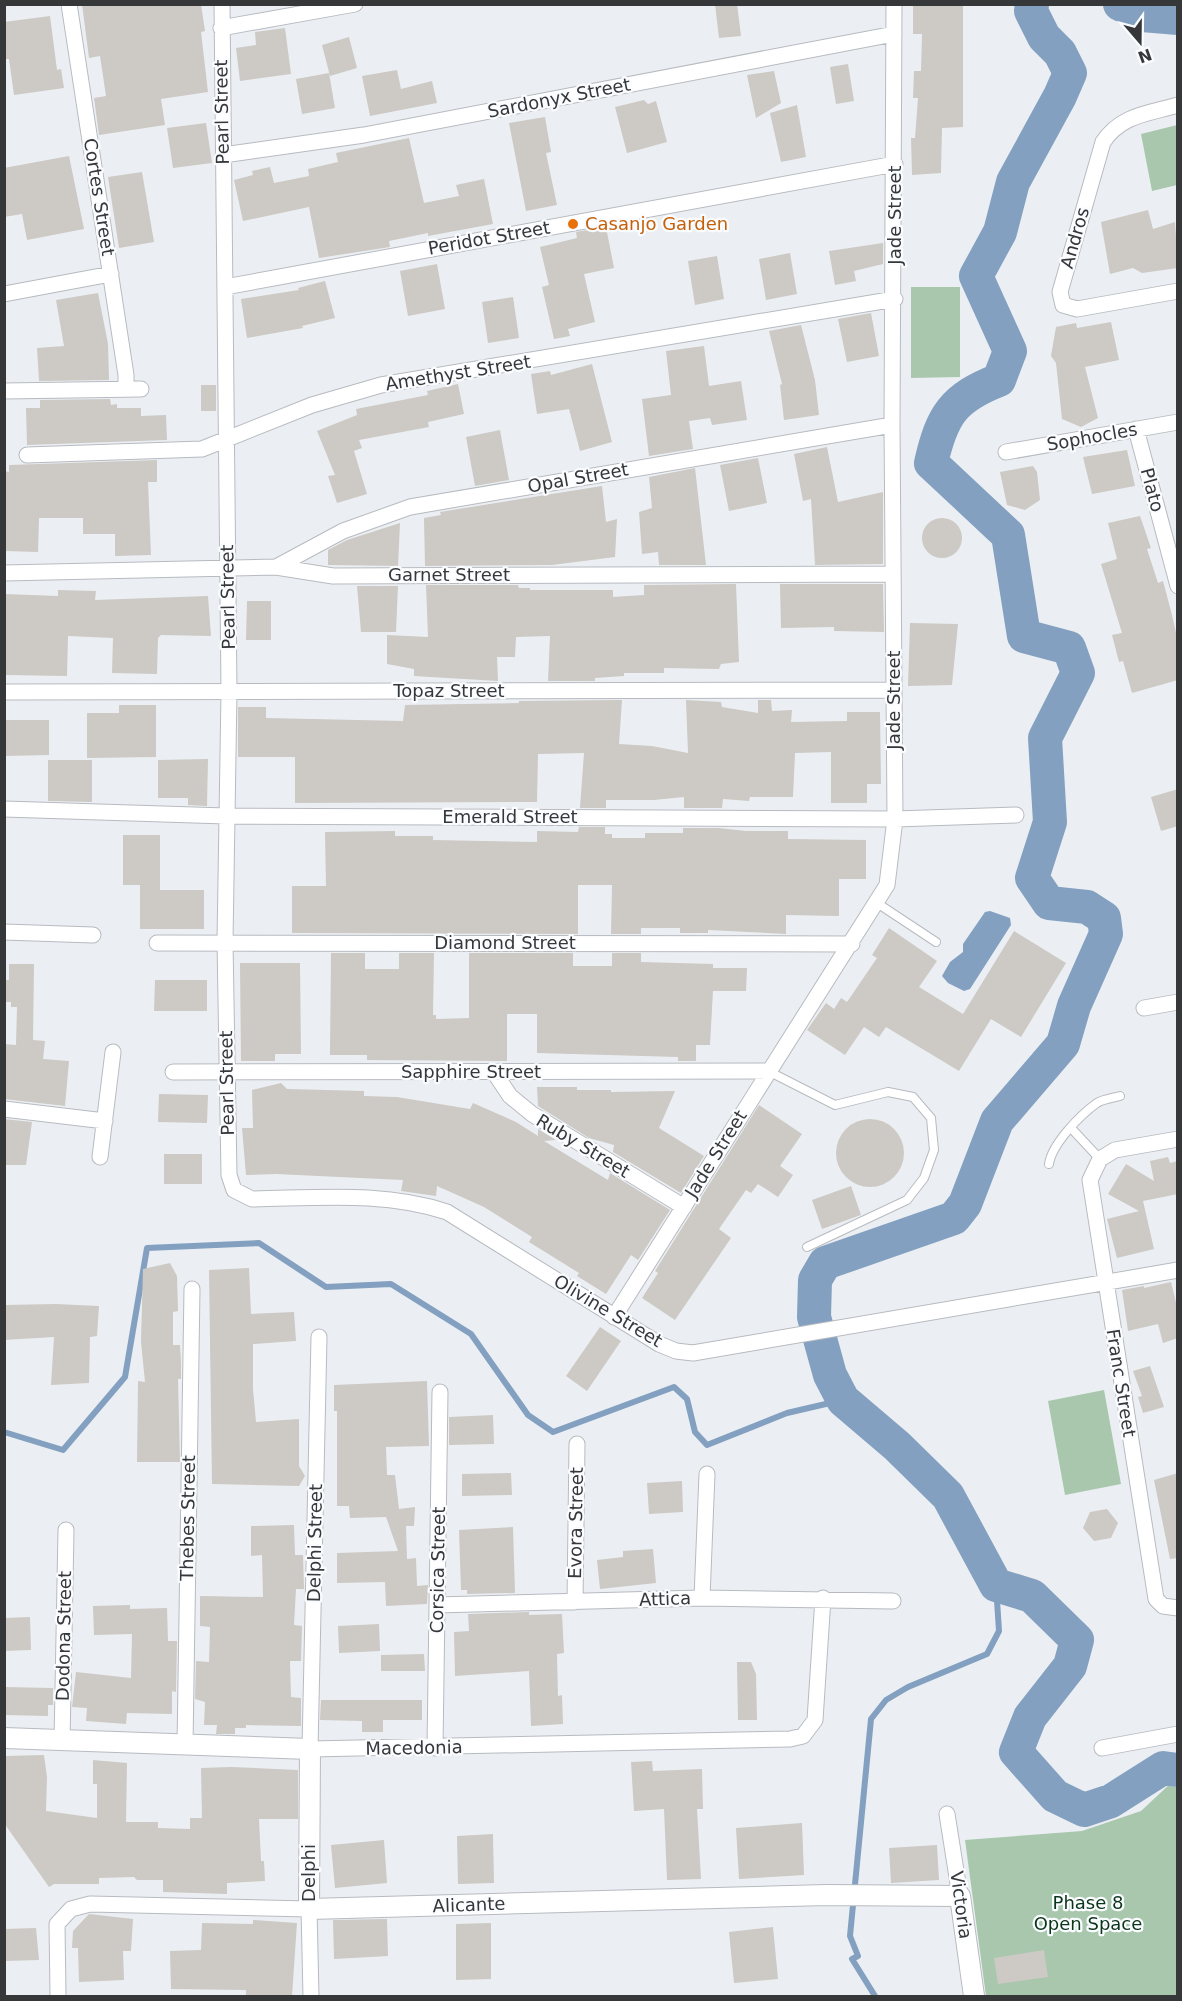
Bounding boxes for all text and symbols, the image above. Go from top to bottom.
north arrow [1110,12,1170,72]
text: N [1135,44,1155,67]
street label: Pearl Street [210,59,233,165]
street label: Sardonyx Street [486,73,632,122]
street label: Cortes Street [80,137,119,257]
street label: Jade Street [884,165,905,266]
street label: Andros [1056,205,1093,271]
place label: Casanjo Garden [585,213,728,234]
street label: Peridot Street [426,216,552,259]
marker: Casanjo Garden [566,217,580,231]
street label: Amethyst Street [384,351,532,394]
street label: Sophocles [1045,418,1139,455]
street label: Opal Street [526,458,630,497]
street label: Plato [1137,465,1168,514]
street label: Pearl Street [216,544,239,650]
street label: Garnet Street [388,564,510,585]
street label: Jade Street [883,650,904,751]
street label: Topaz Street [392,680,505,701]
street label: Emerald Street [442,806,578,827]
street label: Diamond Street [434,932,576,953]
street label: Pearl Street [215,1030,238,1136]
street label: Sapphire Street [401,1061,541,1082]
street label: Jade Street [680,1106,751,1202]
street label: Ruby Street [533,1109,634,1182]
street label: Olivine Street [550,1270,666,1351]
street label: Franc Street [1103,1327,1140,1438]
street label: Thebes Street [176,1455,199,1582]
street label: Evora Street [564,1467,587,1579]
street label: Delphi Street [303,1484,326,1602]
street label: Corsica Street [426,1506,449,1634]
street label: Dodona Street [52,1571,75,1701]
street label: Attica [639,1587,691,1610]
street label: Macedonia [365,1736,463,1759]
street label: Delphi [298,1844,319,1902]
street label: Victoria [946,1870,977,1940]
park label: Phase 8 Open Space [1034,1892,1142,1934]
street label: Alicante [432,1893,506,1916]

